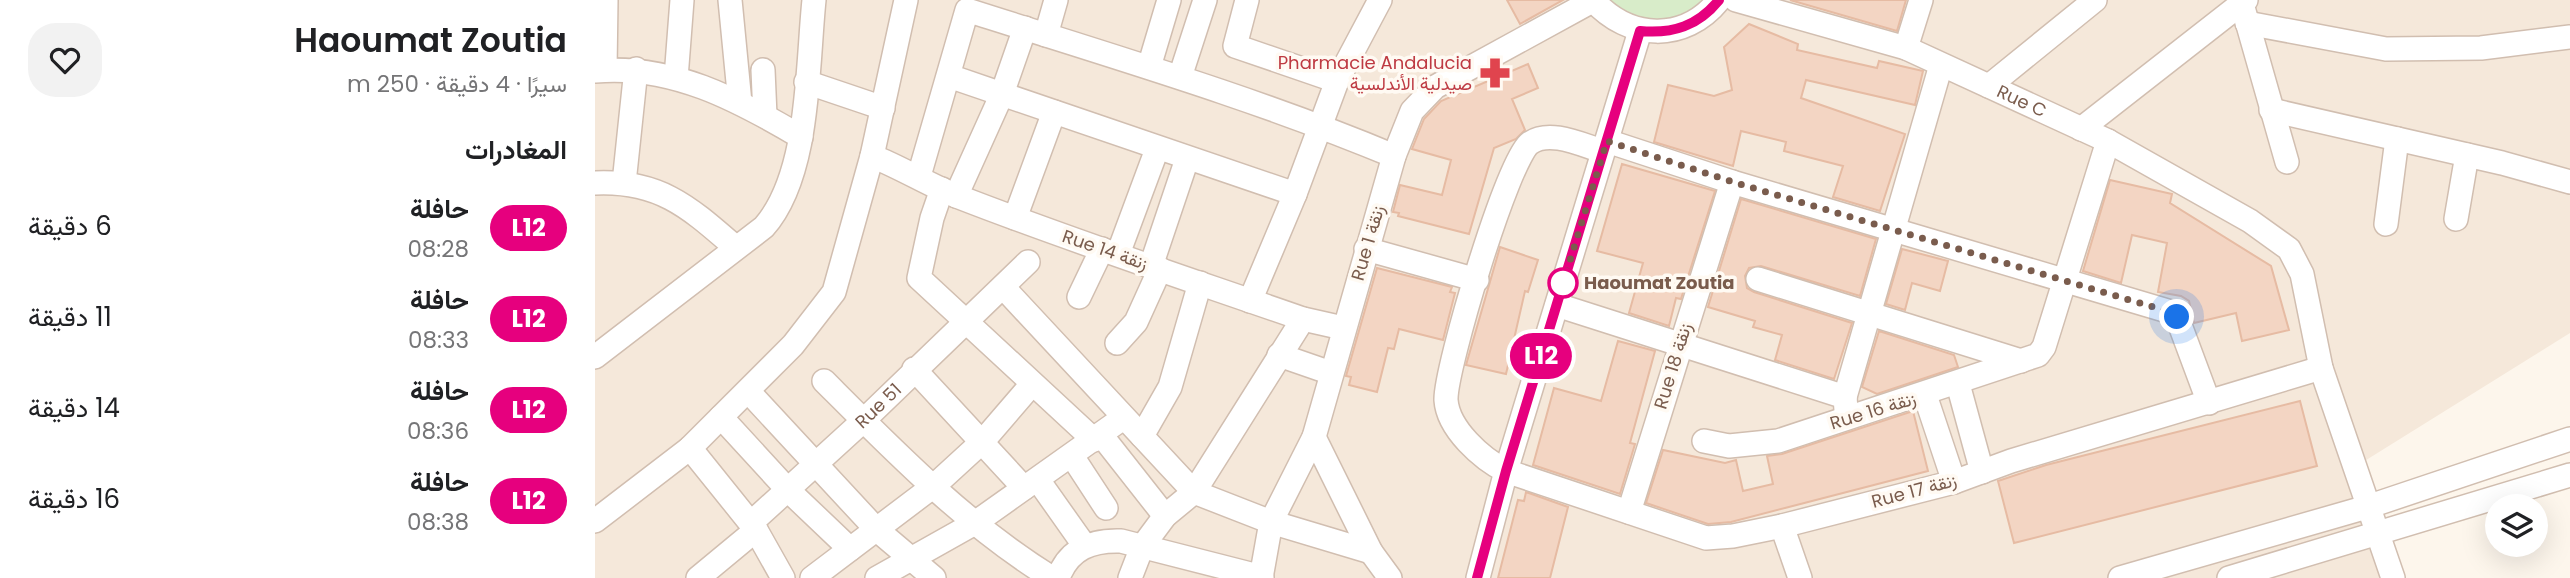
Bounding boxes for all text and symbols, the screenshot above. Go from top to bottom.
text: Haoumat Zoutia [294,17,567,64]
button: heart [28,23,102,97]
place label: Pharmacie Andalucia صيدلية الأندلسية [1278,50,1472,96]
pharmacy icon: Pharmacie Andalucia صيدلية الأندلسية [1478,56,1512,90]
text: سيرًا · 4 دقيقة · 250 m [347,68,567,100]
street label: Rue C [1993,78,2051,123]
text: المغادرات [465,132,567,168]
text: حافلة [410,191,469,227]
street label: Rue 1 زنقة [1345,202,1390,283]
text: 6 دقيقة [28,208,112,244]
text: L12 [511,211,546,244]
street label: Rue 14 زنقة [1059,223,1151,276]
text: 08:28 [407,233,469,265]
marker: Haoumat Zoutia [1548,268,1578,298]
place label: Haoumat Zoutia [1584,270,1735,295]
text: حافلة [410,282,469,318]
text: 11 دقيقة [28,299,112,335]
your location [2159,299,2194,334]
text: L12 [511,302,546,335]
street label: Rue 18 زنقة [1648,320,1697,412]
text: 08:33 [408,324,469,356]
line badge: L12 [1501,333,1581,379]
text: L12 [1524,339,1558,372]
text: حافلة [410,373,469,409]
street label: Rue 51 [850,377,907,434]
street label: Rue 16 زنقة [1827,386,1919,435]
text: 14 دقيقة [28,390,120,426]
text: L12 [511,393,546,426]
text: 08:36 [407,415,469,447]
text: حافلة [410,464,469,500]
street label: Rue 17 زنقة [1869,467,1959,514]
text: 16 دقيقة [28,481,120,517]
text: L12 [511,484,546,517]
map controls [2485,494,2548,557]
button: layers [2485,494,2548,557]
text: 08:38 [407,506,469,538]

